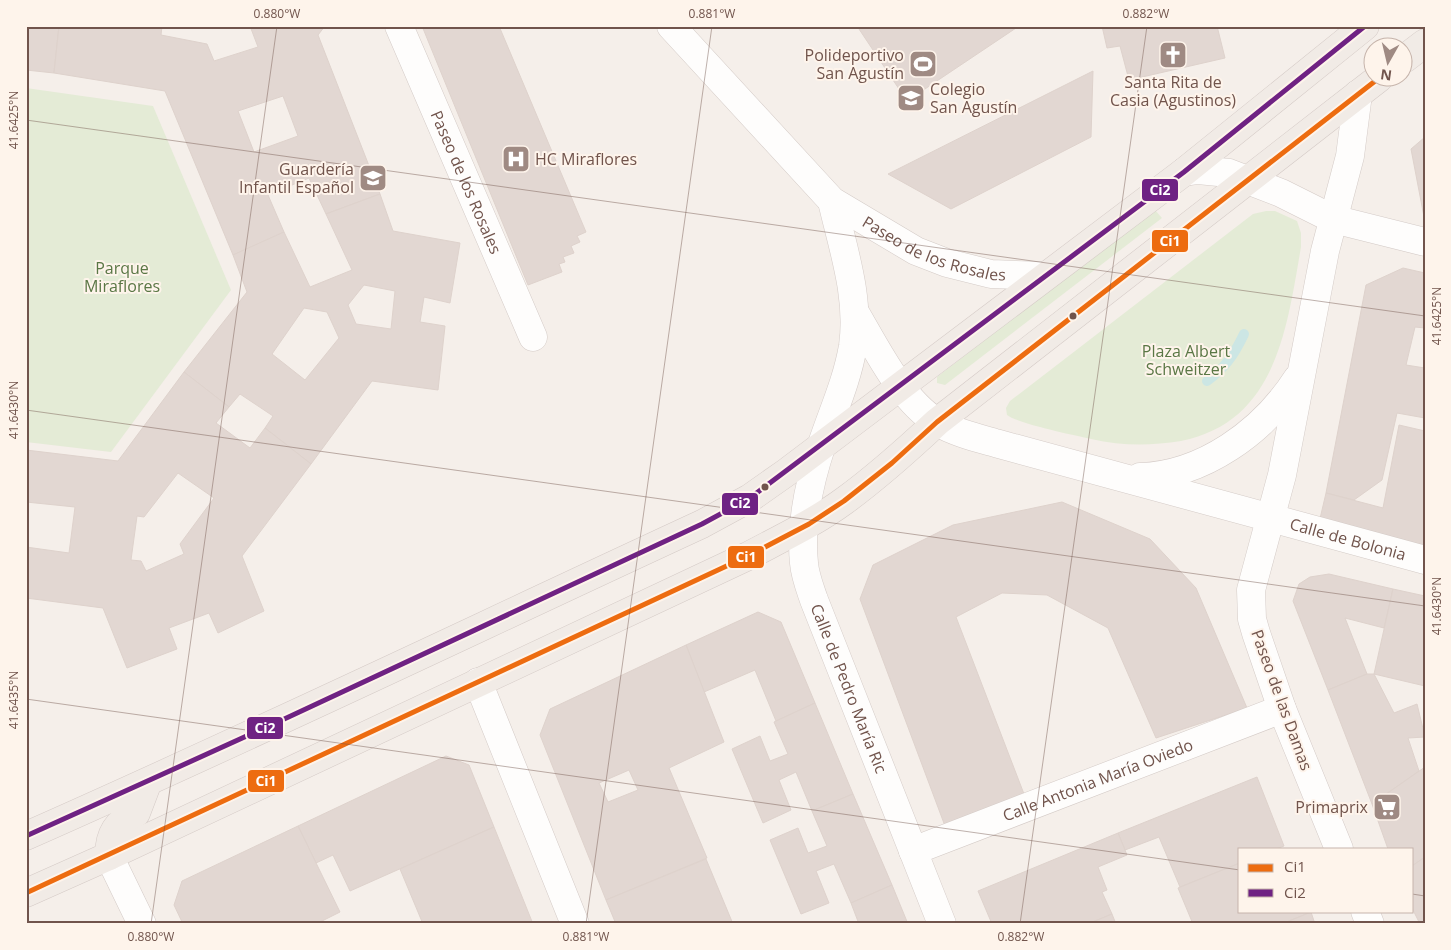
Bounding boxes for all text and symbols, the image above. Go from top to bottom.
text: 0.880°W [254,5,300,22]
text: 0.881°W [689,5,735,22]
text: 0.882°W [1123,5,1169,22]
north arrow [1364,38,1414,88]
church icon: Santa Rita de Casia (Agustinos) [1158,40,1188,70]
place label: Polideportivo San Agustín [805,44,904,84]
sports icon: Polideportivo San Agustín [908,49,938,79]
text: N [1379,65,1393,86]
place label: Santa Rita de Casia (Agustinos) [1110,71,1236,111]
place label: Colegio San Agustín [930,78,1017,118]
school or university icon: Colegio San Agustín [896,83,926,113]
text: 41.6425°N [5,91,22,149]
street label: Paseo de los Rosales [426,107,507,257]
hospital icon: HC Miraflores [501,144,531,174]
place label: HC Miraflores [535,148,637,170]
place label: Guardería Infantil Español [239,158,354,198]
school or university icon: Guardería Infantil Español [358,163,388,193]
line badge: Ci2 [1141,178,1179,202]
text: Ci2 [1149,180,1171,199]
street label: Paseo de los Rosales [858,211,1006,286]
line badge: Ci1 [1151,229,1189,253]
text: Ci1 [1159,231,1181,250]
park label: Parque Miraflores [84,257,160,297]
text: 41.6425°N [1428,287,1445,345]
unlabelled marker [1068,311,1078,321]
park label: Plaza Albert Schweitzer [1142,340,1230,380]
text: 41.6430°N [5,381,22,439]
unlabelled marker [760,482,770,492]
line badge: Ci2 [721,492,759,516]
text: Ci2 [729,493,751,512]
street label: Calle de Bolonia [1287,513,1409,565]
line badge: Ci1 [727,545,765,569]
text: Ci1 [735,547,757,566]
text: 41.6430°N [1428,577,1445,635]
street label: Calle de Pedro María Ric [806,600,892,777]
street label: Paseo de las Damas [1246,627,1318,773]
text: 41.6435°N [5,671,22,729]
line badge: Ci2 [246,716,284,740]
text: Ci2 [254,718,276,737]
street label: Calle Antonia María Oviedo [999,733,1196,826]
line badge: Ci1 [247,769,285,793]
text: Ci1 [255,771,277,790]
supermarket icon: Primaprix [1372,792,1402,822]
place label: Primaprix [1295,796,1369,818]
legend [1238,848,1414,912]
text: Ci1 [1284,856,1306,876]
text: Ci2 [1284,882,1306,902]
text: 0.880°W [128,928,174,945]
text: 0.881°W [563,928,609,945]
text: 0.882°W [998,928,1044,945]

